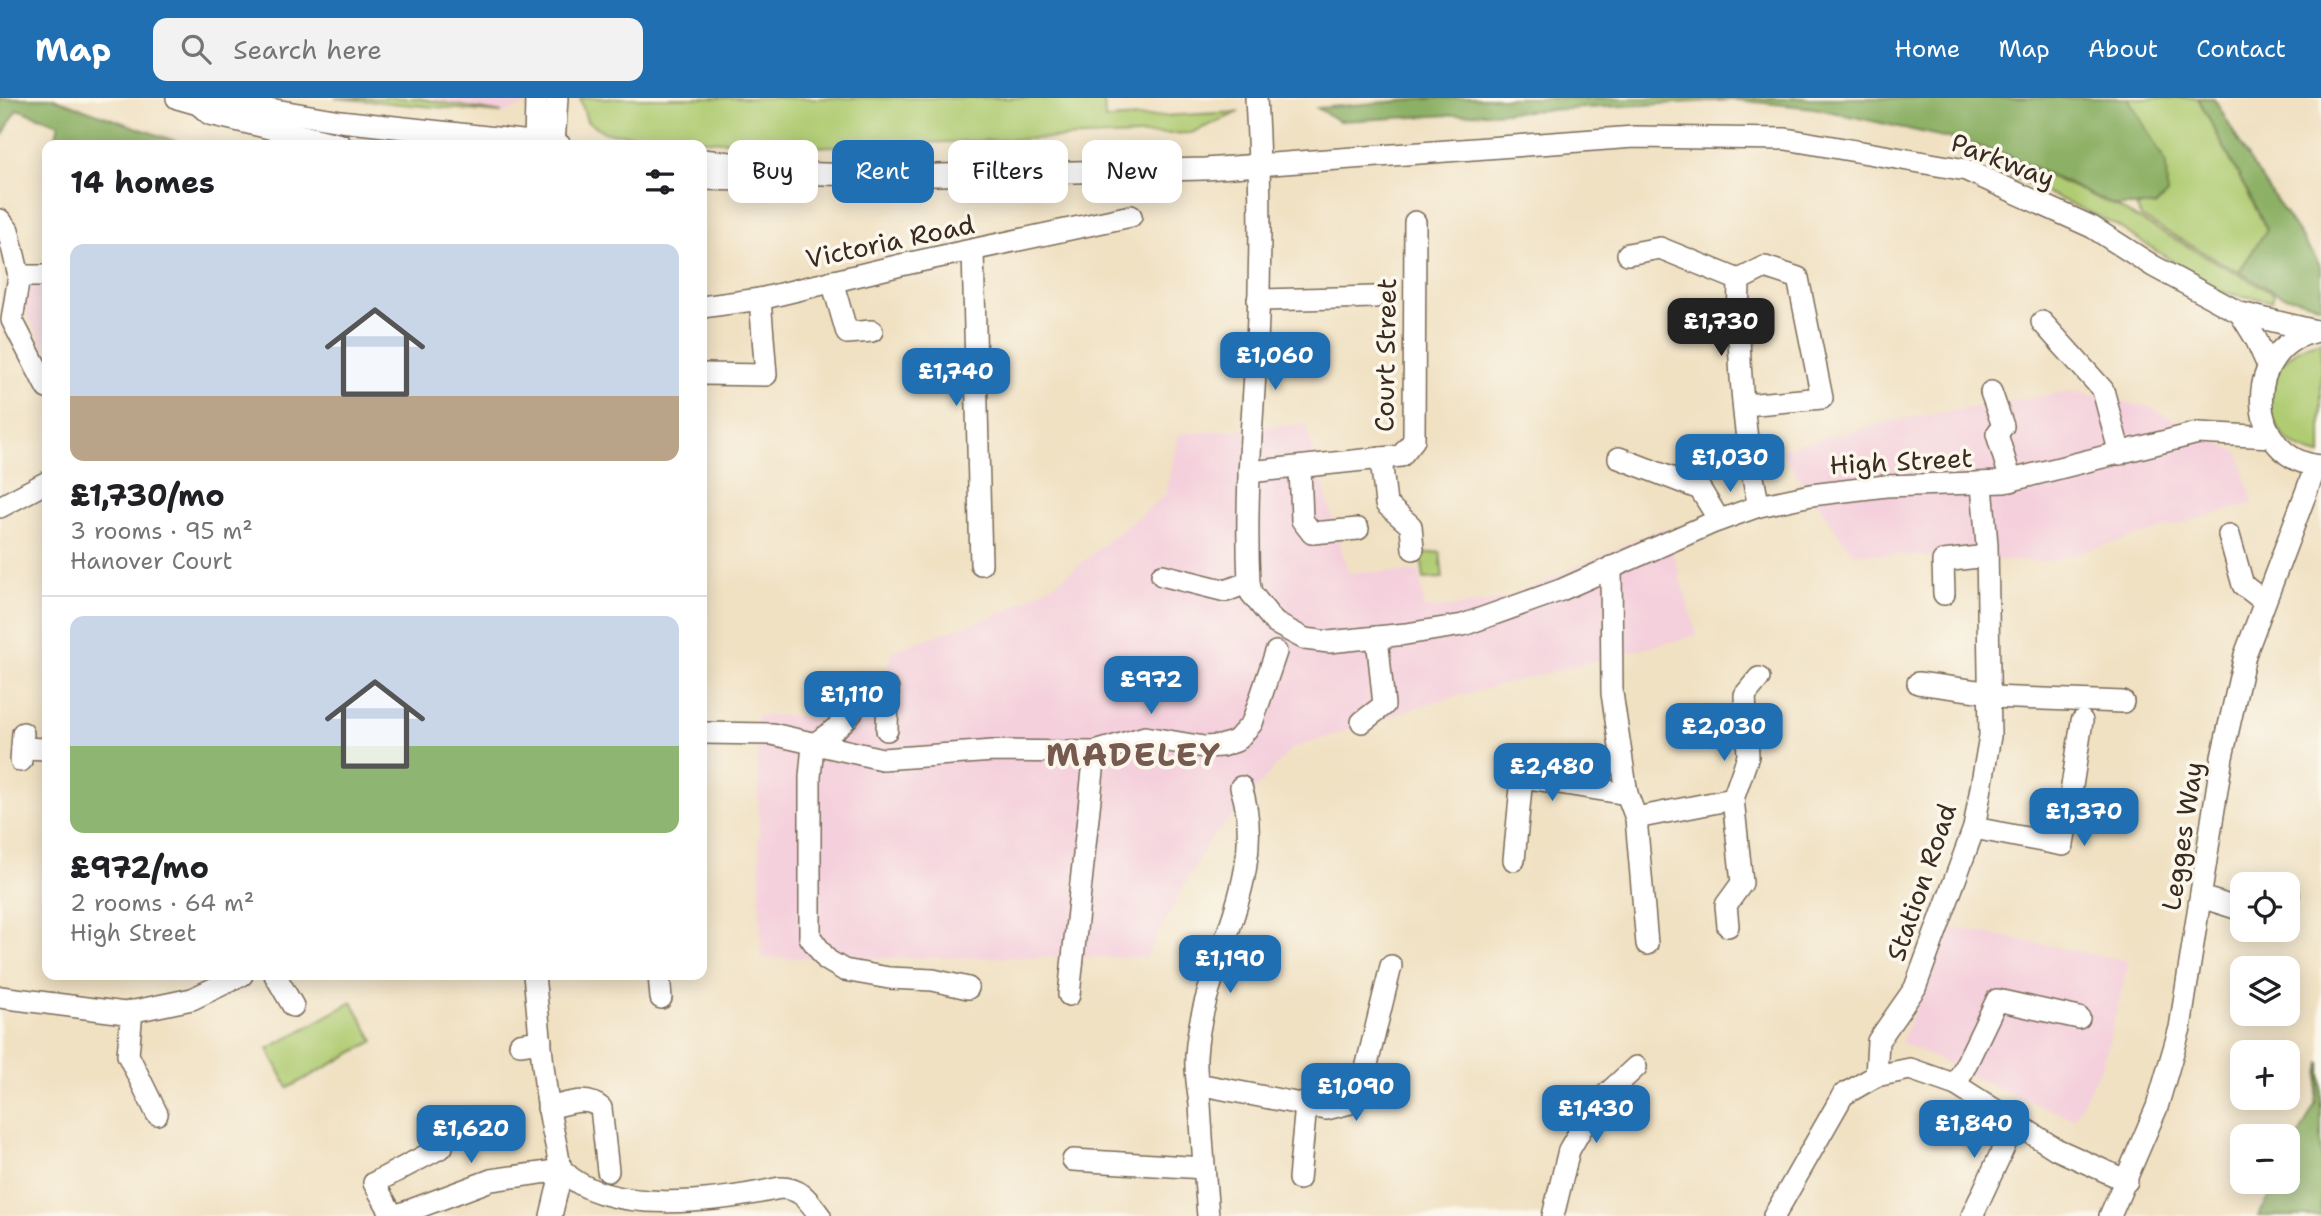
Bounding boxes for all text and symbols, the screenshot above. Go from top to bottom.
search box [153,18,643,81]
text: Map [35,27,111,72]
icon: search [177,30,215,68]
text: Search here [233,32,382,67]
text: Home [1894,33,1960,65]
text: Map [1998,33,2050,65]
text: About [2088,33,2158,65]
text: Contact [2196,33,2286,65]
street label: Parkway [1946,124,2060,196]
chip: Buy [728,140,818,203]
chip: Rent [832,140,934,203]
chip: Filters [948,140,1068,203]
chip: New [1082,140,1182,203]
text: 14 homes [70,162,215,203]
icon: filters [641,163,679,201]
street label: Victoria Road [802,206,978,276]
street label: Court Street [1366,278,1404,432]
icon: home [312,289,438,415]
pin: £1,730 [1664,299,1778,358]
text: £1,730 [1684,306,1759,336]
pin: £1,060 [1218,332,1332,392]
text: £1,060 [1236,340,1314,370]
pin: £1,740 [899,348,1013,408]
text: £1,740 [918,356,994,386]
pin: £1,030 [1673,434,1787,494]
street label: High Street [1829,440,1973,482]
text: £1,030 [1691,442,1769,472]
text: £1,730/mo [70,475,225,516]
text: 3 rooms · 95 m² [70,516,253,546]
text: Hanover Court [70,546,233,576]
pin: £972 [1110,656,1192,716]
icon: home [312,661,438,787]
text: £972 [1120,664,1182,694]
pin: £1,110 [795,672,909,731]
text: £1,110 [820,679,884,709]
pin: £2,030 [1667,704,1781,763]
text: £2,030 [1682,711,1766,741]
district label: MADELEY [1046,732,1222,777]
pin: £2,480 [1495,744,1609,803]
text: £2,480 [1510,751,1594,781]
street label: Legges Way [2153,759,2211,913]
pin: £1,370 [2027,788,2141,848]
text: £1,370 [2045,796,2123,826]
street label: Station Road [1878,799,1964,965]
text: £972/mo [70,847,209,888]
map controls [2230,872,2300,1194]
button: locate [2230,872,2300,942]
text: 2 rooms · 64 m² [70,888,254,918]
text: High Street [70,918,197,948]
pin: £1,190 [1173,936,1287,995]
text: £1,190 [1195,943,1265,973]
button: layers [2230,956,2300,1026]
button: + [2230,1040,2300,1110]
pin: £1,090 [1299,1063,1413,1123]
text: £1,090 [1317,1071,1395,1101]
pin: £1,430 [1539,1086,1653,1145]
text: £1,430 [1558,1093,1634,1123]
pin: £1,840 [1917,1100,2031,1160]
pin: £1,620 [414,1105,528,1165]
text: £1,840 [1935,1108,2013,1138]
text: £1,620 [433,1113,509,1143]
button: − [2230,1124,2300,1194]

